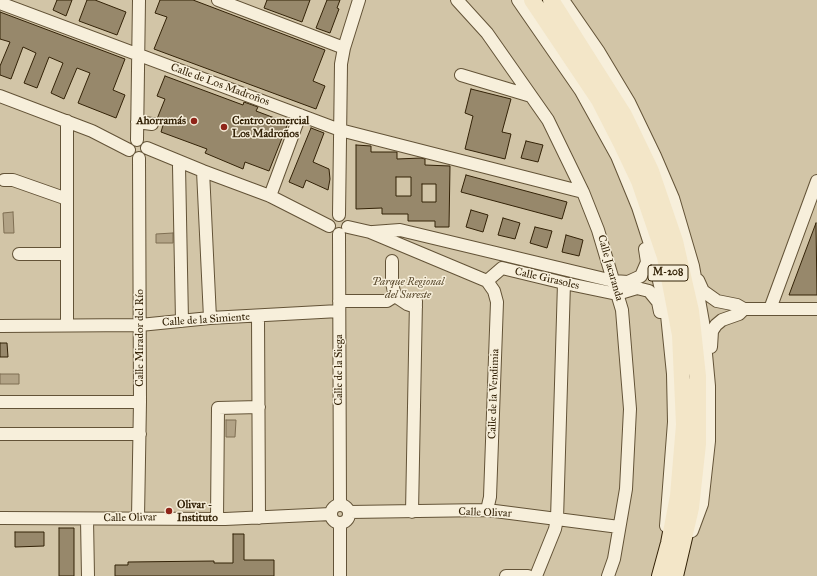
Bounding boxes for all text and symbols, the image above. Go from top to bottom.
street label: Calle de Los Madroños [169,61,271,109]
place label: Ahorramás [136,114,186,128]
place label: Centro comercial Los Madroños [232,114,309,140]
marker: Ahorramás [189,116,199,126]
marker: Centro comercial Los Madroños [219,122,229,132]
street label: Calle Jacaranda [594,233,626,303]
street label: Calle Girasoles [513,265,581,293]
road number: M-208 [648,265,688,281]
park label: Parque Regional del Sureste [372,275,444,301]
street label: Calle Mirador del Río [133,289,147,387]
street label: Calle de la Simiente [162,310,250,330]
street label: Calle de la Siega [332,334,346,406]
street label: Calle de la Vendimia [486,349,502,439]
place label: Olivar - Instituto [177,498,218,524]
street label: Calle Olivar [458,505,512,521]
marker: Olivar - Instituto [164,506,174,516]
street label: Calle Olivar [103,511,157,525]

